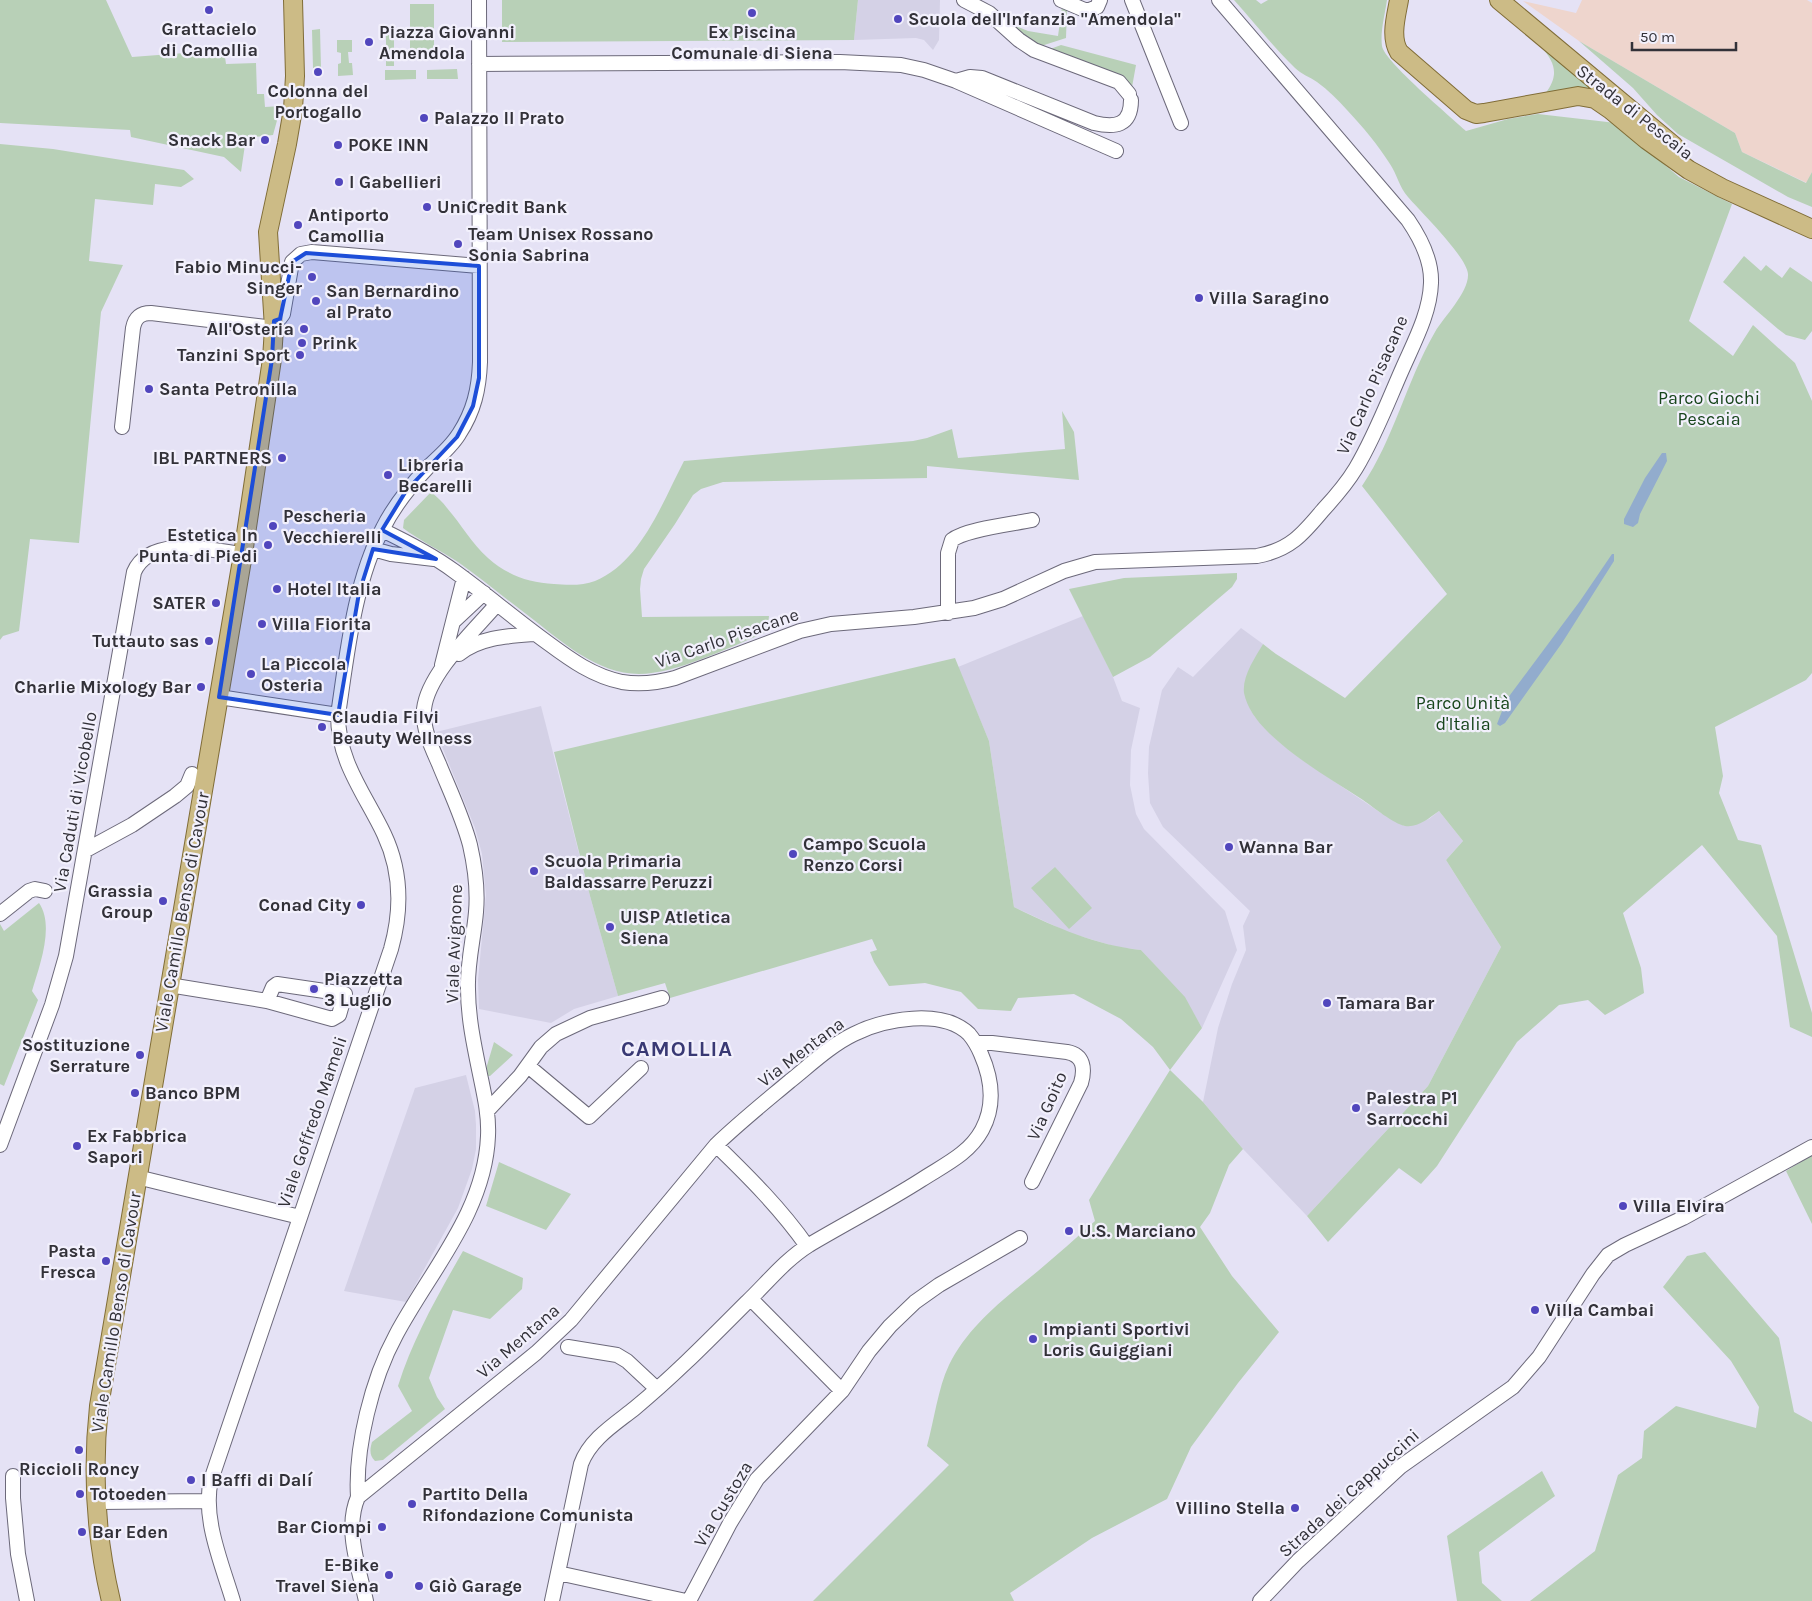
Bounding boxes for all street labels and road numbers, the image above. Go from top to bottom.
street label: Strada di Pescaia [1572,60,1698,164]
street label: Via Carlo Pisacane [1331,312,1413,458]
street label: Via Carlo Pisacane [652,603,802,673]
street label: Via Caduti di Vicobello [48,710,102,894]
street label: Viale Camillo Benso di Cavour [150,790,214,1034]
street label: Viale Avignone [441,884,467,1004]
street label: Via Mentana [753,1012,849,1092]
street label: Viale Goffredo Mameli [272,1033,352,1211]
street label: Via Goito [1022,1068,1072,1144]
street label: Viale Camillo Benso di Cavour [86,1189,146,1434]
street label: Via Mentana [472,1299,564,1383]
street label: Strada dei Cappuccini [1274,1424,1424,1562]
street label: Via Custoza [689,1457,757,1551]

